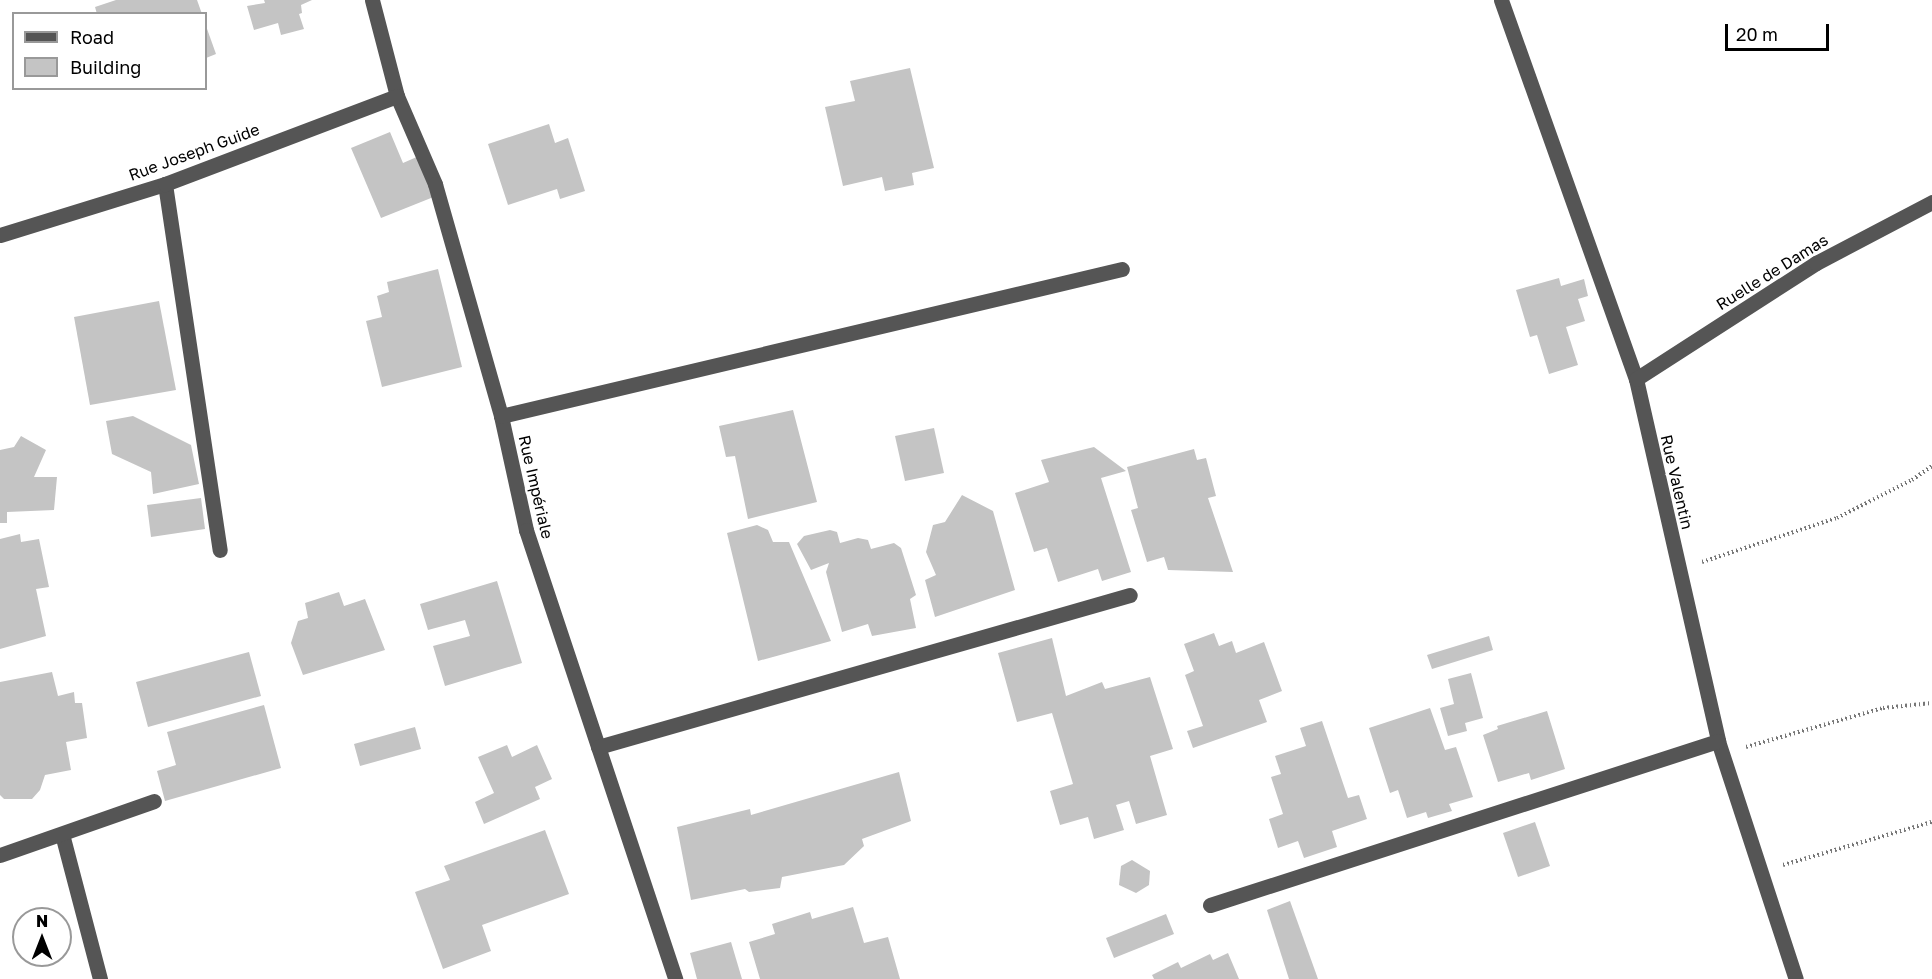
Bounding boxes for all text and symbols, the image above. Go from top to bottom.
legend [12,12,207,90]
scale bar [1728,12,1832,50]
text: 20 m [1736,23,1778,45]
text: Road [70,26,114,48]
text: Building [70,56,141,78]
street label: Rue Joseph Guide [126,119,262,185]
street label: Ruelle de Damas [1713,230,1831,314]
street label: Rue Impériale [515,433,557,541]
street label: Rue Valentin [1657,433,1697,531]
north arrow [12,907,72,967]
text: N [36,911,48,931]

